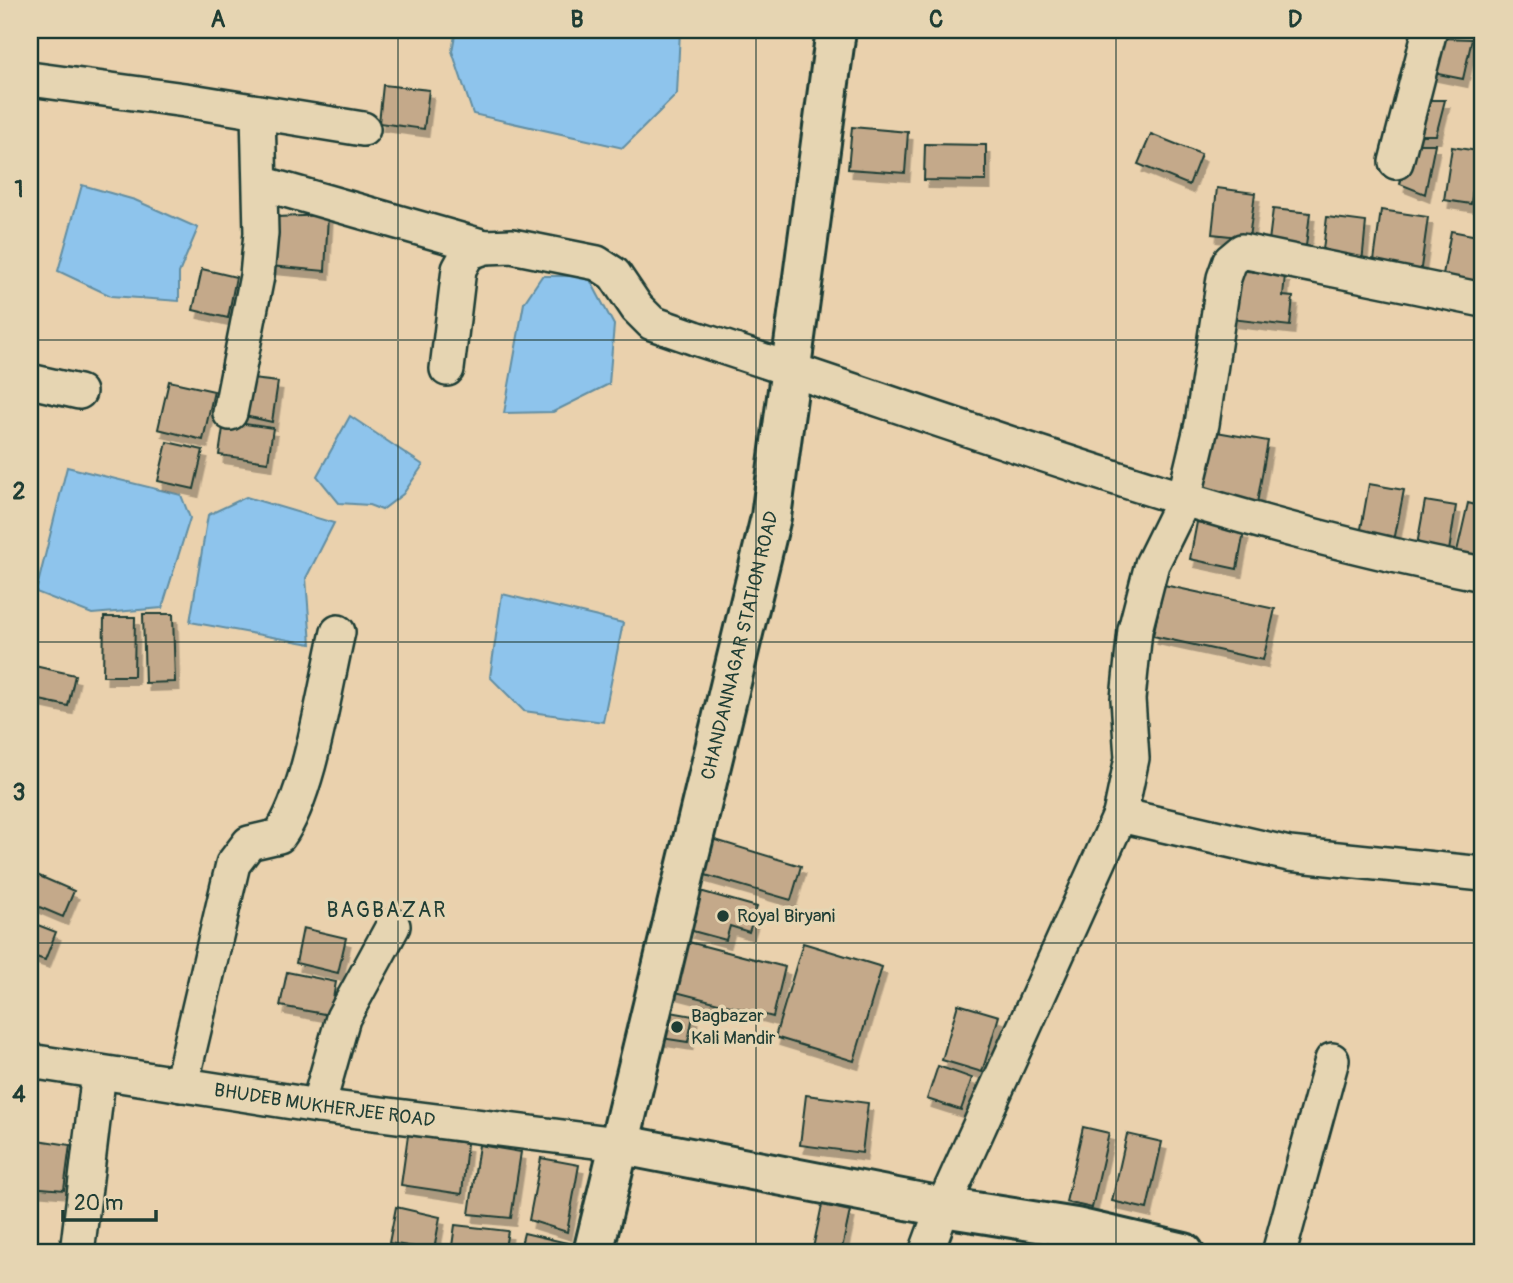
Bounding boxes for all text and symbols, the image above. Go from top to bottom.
text: A [211,5,226,34]
text: B [570,5,584,34]
text: C [929,5,943,34]
text: D [1288,5,1302,34]
text: 1 [15,175,24,204]
text: 2 [13,477,26,506]
street label: CHANDANNAGAR STATION ROAD [696,509,784,782]
text: 3 [13,778,25,807]
district label: BAGBAZAR [326,897,448,924]
place label: Royal Biryani [737,904,835,928]
marker: Royal Biryani [715,908,731,924]
place label: Bagbazar Kali Mandir [691,1004,776,1050]
marker: Bagbazar Kali Mandir [669,1019,685,1035]
street label: BHUDEB MUKHERJEE ROAD [212,1078,437,1133]
text: 4 [12,1080,26,1109]
scale bar [63,1178,156,1222]
text: 20 m [74,1190,123,1217]

